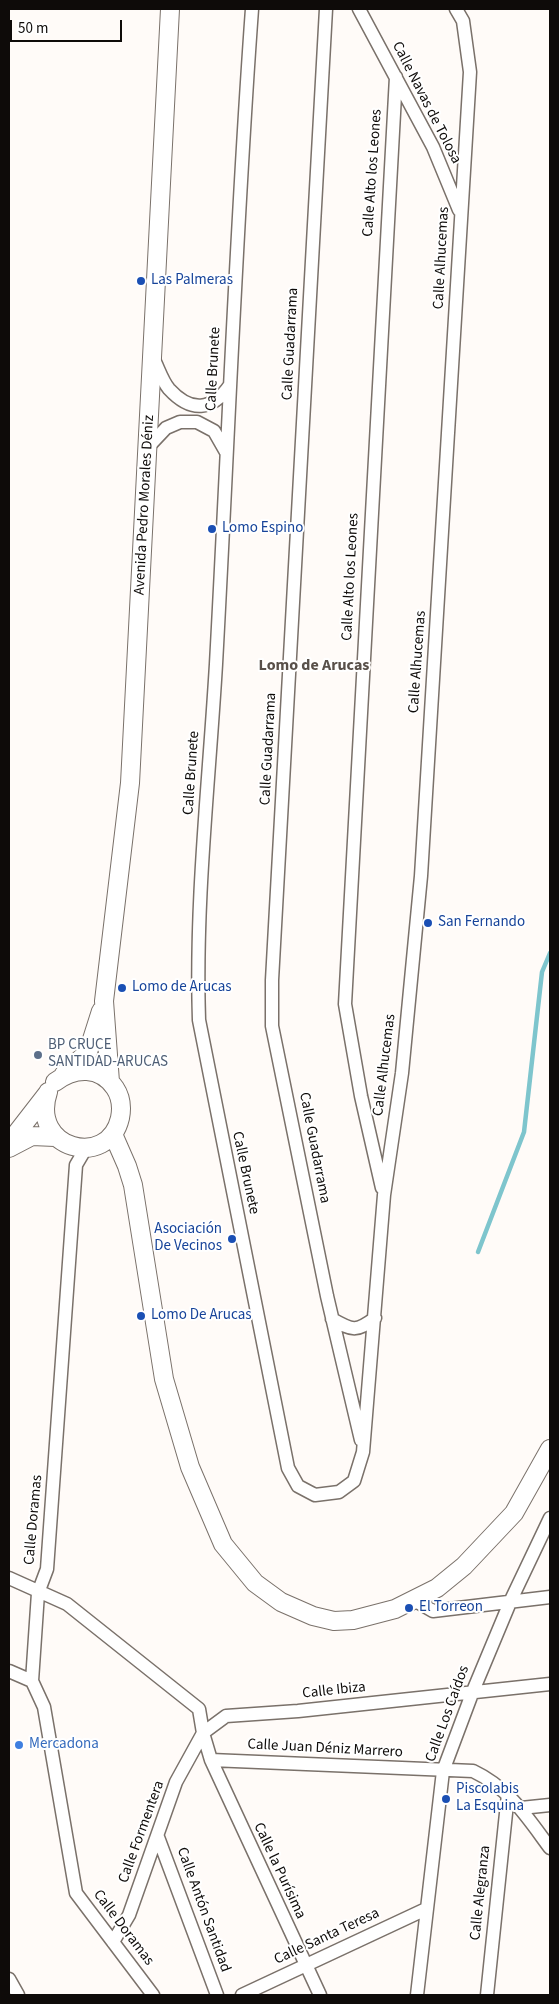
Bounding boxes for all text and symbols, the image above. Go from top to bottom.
scale bar [12,10,125,42]
text: 50 m [18,18,48,39]
street label: Calle Navas de Tolosa [387,39,465,167]
street label: Calle Alto los Leones [360,109,386,237]
street label: Calle Alhucemas [430,206,454,310]
place label: Las Palmeras [151,272,233,290]
marker: Las Palmeras [135,275,147,287]
street label: Calle Guadarrama [279,287,303,401]
street label: Calle Brunete [203,326,225,412]
street label: Avenida Pedro Morales Déniz [131,415,159,595]
street label: Calle Alto los Leones [339,513,363,641]
place label: Lomo Espino [222,520,303,538]
marker: Lomo Espino [206,523,218,535]
street label: Calle Alhucemas [405,610,431,714]
district label: Lomo de Arucas [259,656,369,676]
street label: Calle Guadarrama [257,692,281,806]
street label: Calle Brunete [180,730,204,816]
place label: San Fernando [438,914,525,932]
marker: San Fernando [422,917,434,929]
place label: Lomo de Arucas [132,979,232,997]
marker: Lomo de Arucas [116,982,128,994]
street label: Calle Alhucemas [370,1013,400,1117]
place label: BP CRUCE SANTIDAD-ARUCAS [48,1037,168,1072]
marker: BP CRUCE SANTIDAD-ARUCAS [32,1049,44,1061]
street label: Calle Guadarrama [294,1091,334,1205]
street label: Calle Brunete [227,1130,263,1216]
place label: Asociación De Vecinos [154,1221,222,1256]
marker: Asociación De Vecinos [226,1233,238,1245]
place label: Lomo De Arucas [151,1307,252,1325]
marker: Lomo De Arucas [135,1310,147,1322]
street label: Calle Doramas [21,1474,47,1566]
place label: El Torreon [419,1599,483,1617]
marker: El Torreon [403,1602,415,1614]
street label: Calle Los Caídos [422,1663,474,1765]
street label: Calle Ibiza [301,1679,367,1703]
place label: Mercadona [29,1736,99,1754]
street label: Calle Juan Déniz Marrero [247,1736,403,1762]
marker: Mercadona [13,1739,25,1751]
street label: Calle Formentera [115,1778,169,1886]
place label: Piscolabis La Esquina [456,1781,524,1816]
marker: Piscolabis La Esquina [440,1793,452,1805]
street label: Calle la Purísima [249,1820,309,1922]
street label: Calle Antón Santidad [172,1845,234,1975]
street label: Calle Alegranza [467,1845,495,1941]
street label: Calle Doramas [89,1887,157,1969]
street label: Calle Santa Teresa [271,1905,383,1969]

